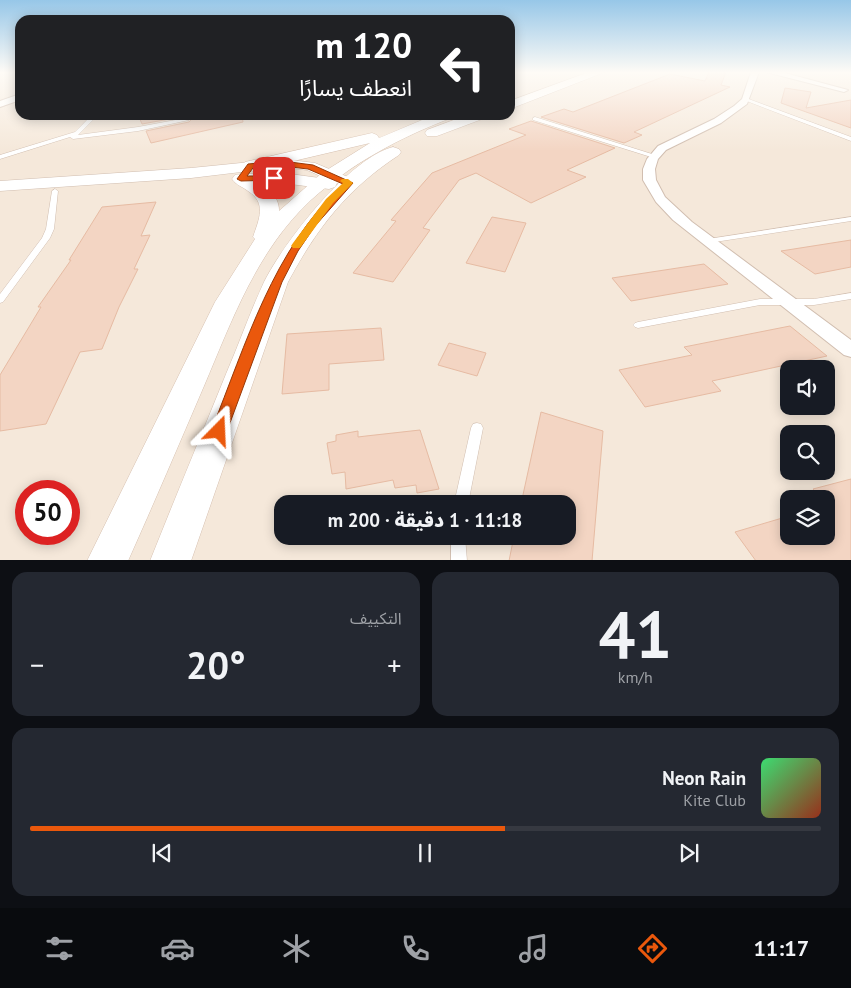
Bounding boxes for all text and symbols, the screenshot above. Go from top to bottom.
text: 120 m [315,22,412,68]
icon: left [430,35,495,100]
text: انعطف يسارًا [299,74,412,102]
pin [253,157,295,199]
icon: arrive [260,164,288,192]
map controls [780,360,835,545]
button: sound [780,360,835,415]
position arrow [192,404,244,456]
button: search [780,425,835,480]
speed limit sign: 50 [15,480,80,545]
button: layers [780,490,835,545]
text: 11:18 · 1 دقيقة · 200 m [328,508,522,532]
text: 41 [598,592,672,676]
text: التكييف [350,608,402,628]
text: 20° [186,640,246,689]
text: − [30,646,44,683]
text: + [387,646,401,683]
text: km/h [618,667,653,687]
text: Neon Rain [662,766,746,790]
text: Kite Club [683,790,746,810]
icon: previous [148,839,176,867]
icon: pause [411,839,439,867]
icon: next [675,839,703,867]
icon: filters [42,931,77,966]
icon: car [160,931,195,966]
icon: climate [279,931,314,966]
icon: phone [398,931,433,966]
icon: music [516,931,551,966]
icon: directions [635,931,670,966]
text: 11:17 [753,934,809,962]

